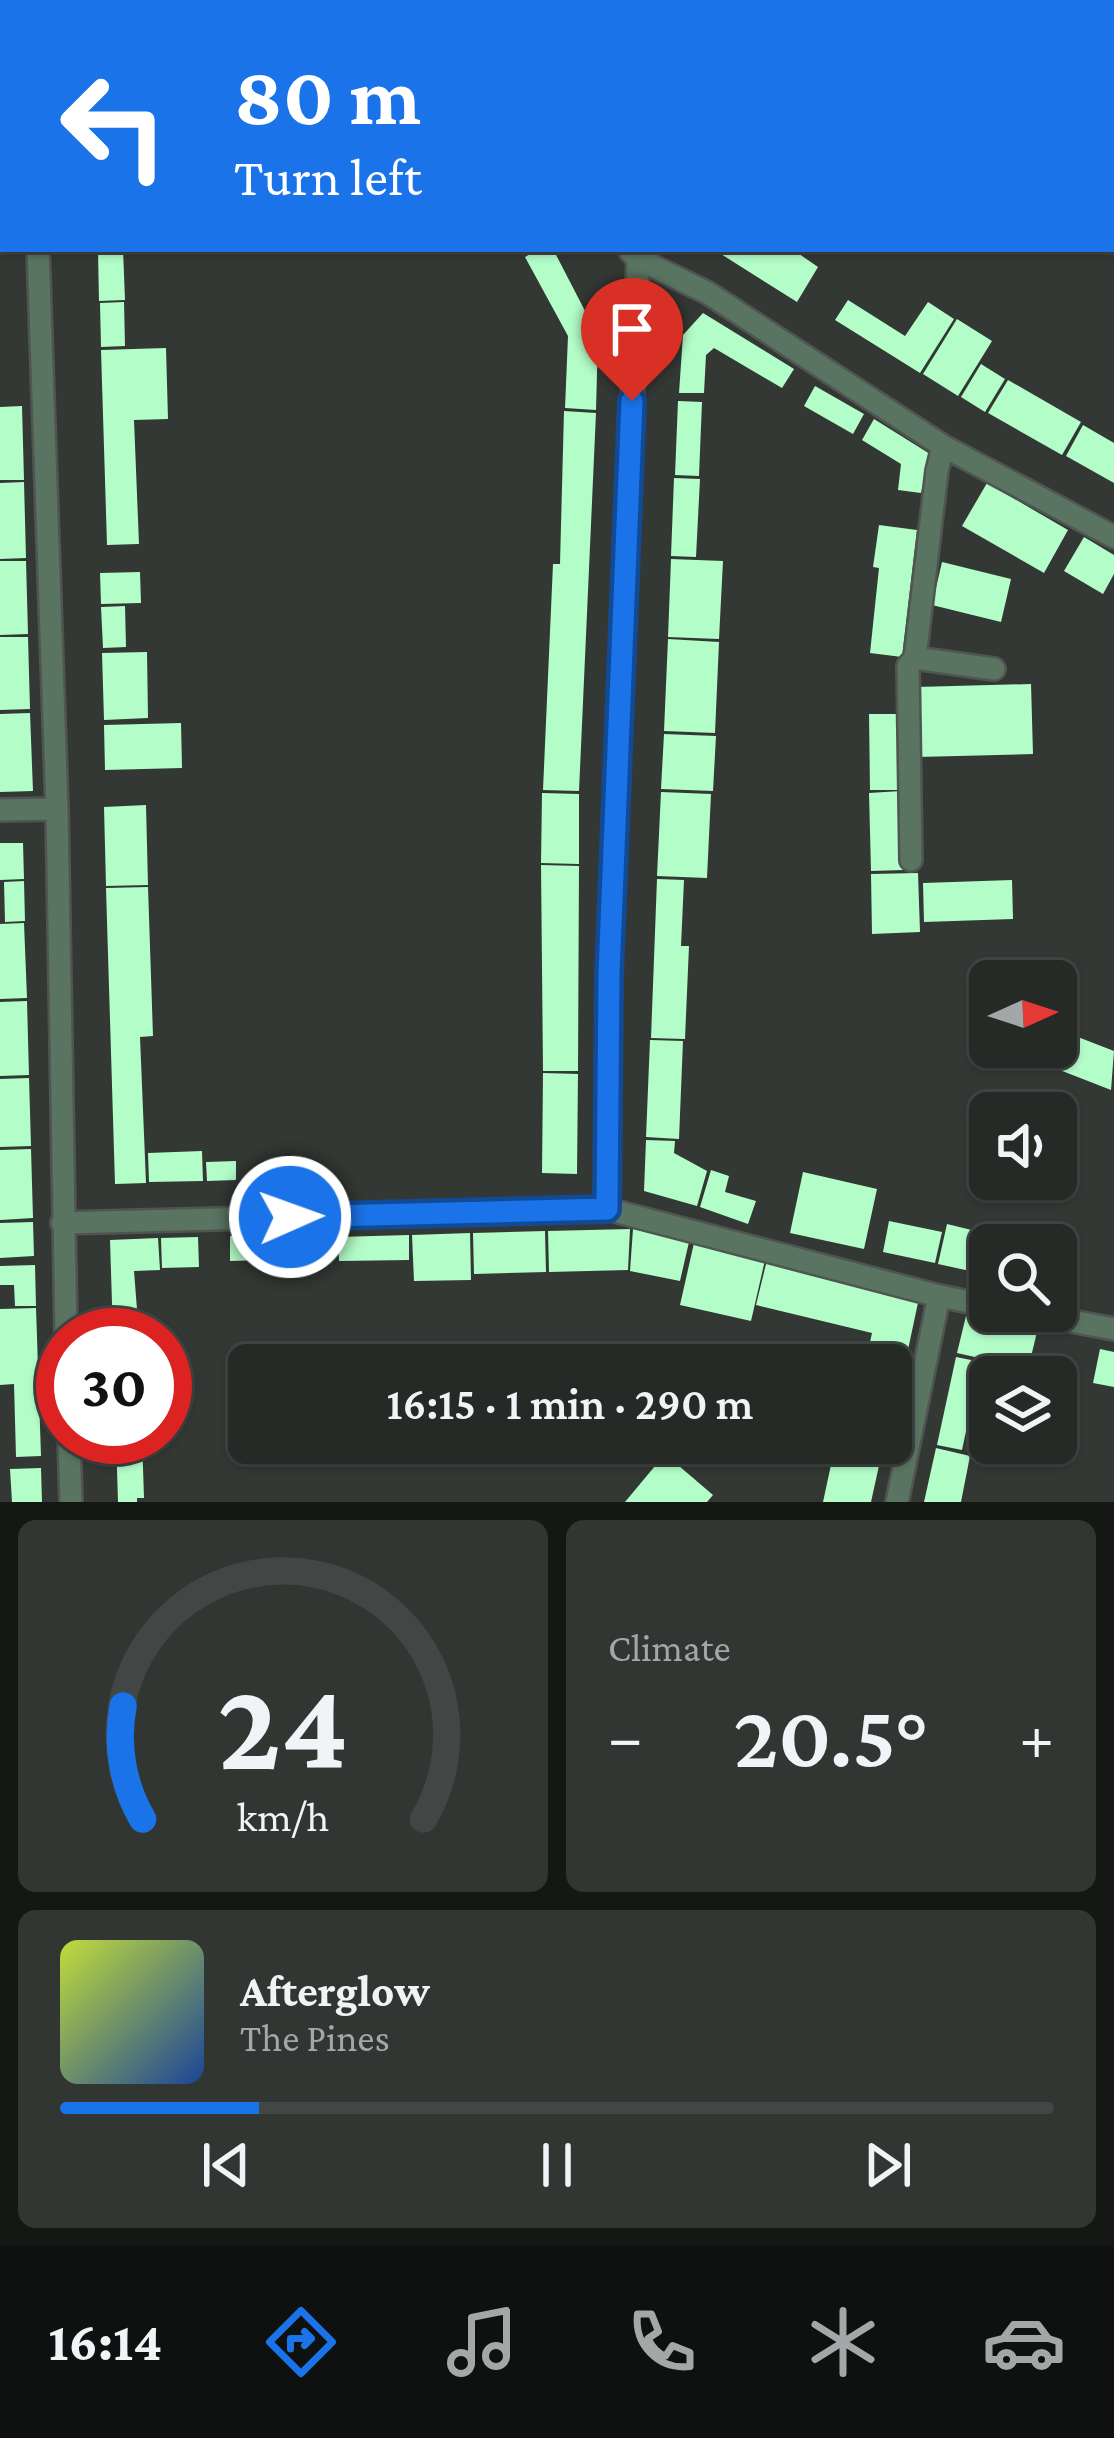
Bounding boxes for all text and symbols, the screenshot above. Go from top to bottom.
icon: left [36,48,192,204]
text: 80 m [234,49,421,142]
text: Turn left [234,147,422,207]
pin [581,278,683,401]
icon: arrive [599,296,665,362]
north arrow [969,960,1077,1068]
map controls [969,960,1077,1464]
button: sound [969,1092,1077,1200]
position arrow [227,1154,353,1280]
button: search [969,1224,1077,1332]
speed limit sign: 30 [36,1308,192,1464]
button: layers [969,1356,1077,1464]
text: 16:15 · 1 min · 290 m [387,1379,754,1429]
text: Climate [608,1626,731,1669]
text: 24 [218,1656,348,1795]
text: 20.5° [734,1686,928,1786]
text: − [608,1700,643,1773]
text: + [1019,1700,1054,1773]
text: km/h [237,1793,329,1840]
text: Afterglow [240,1966,430,2016]
text: The Pines [240,2016,390,2059]
icon: previous [193,2132,259,2198]
icon: pause [524,2132,590,2198]
icon: next [855,2132,921,2198]
icon: directions [259,2300,343,2384]
icon: music [440,2300,524,2384]
icon: phone [620,2300,704,2384]
icon: climate [801,2300,885,2384]
icon: car [982,2300,1066,2384]
text: 16:14 [48,2312,162,2372]

